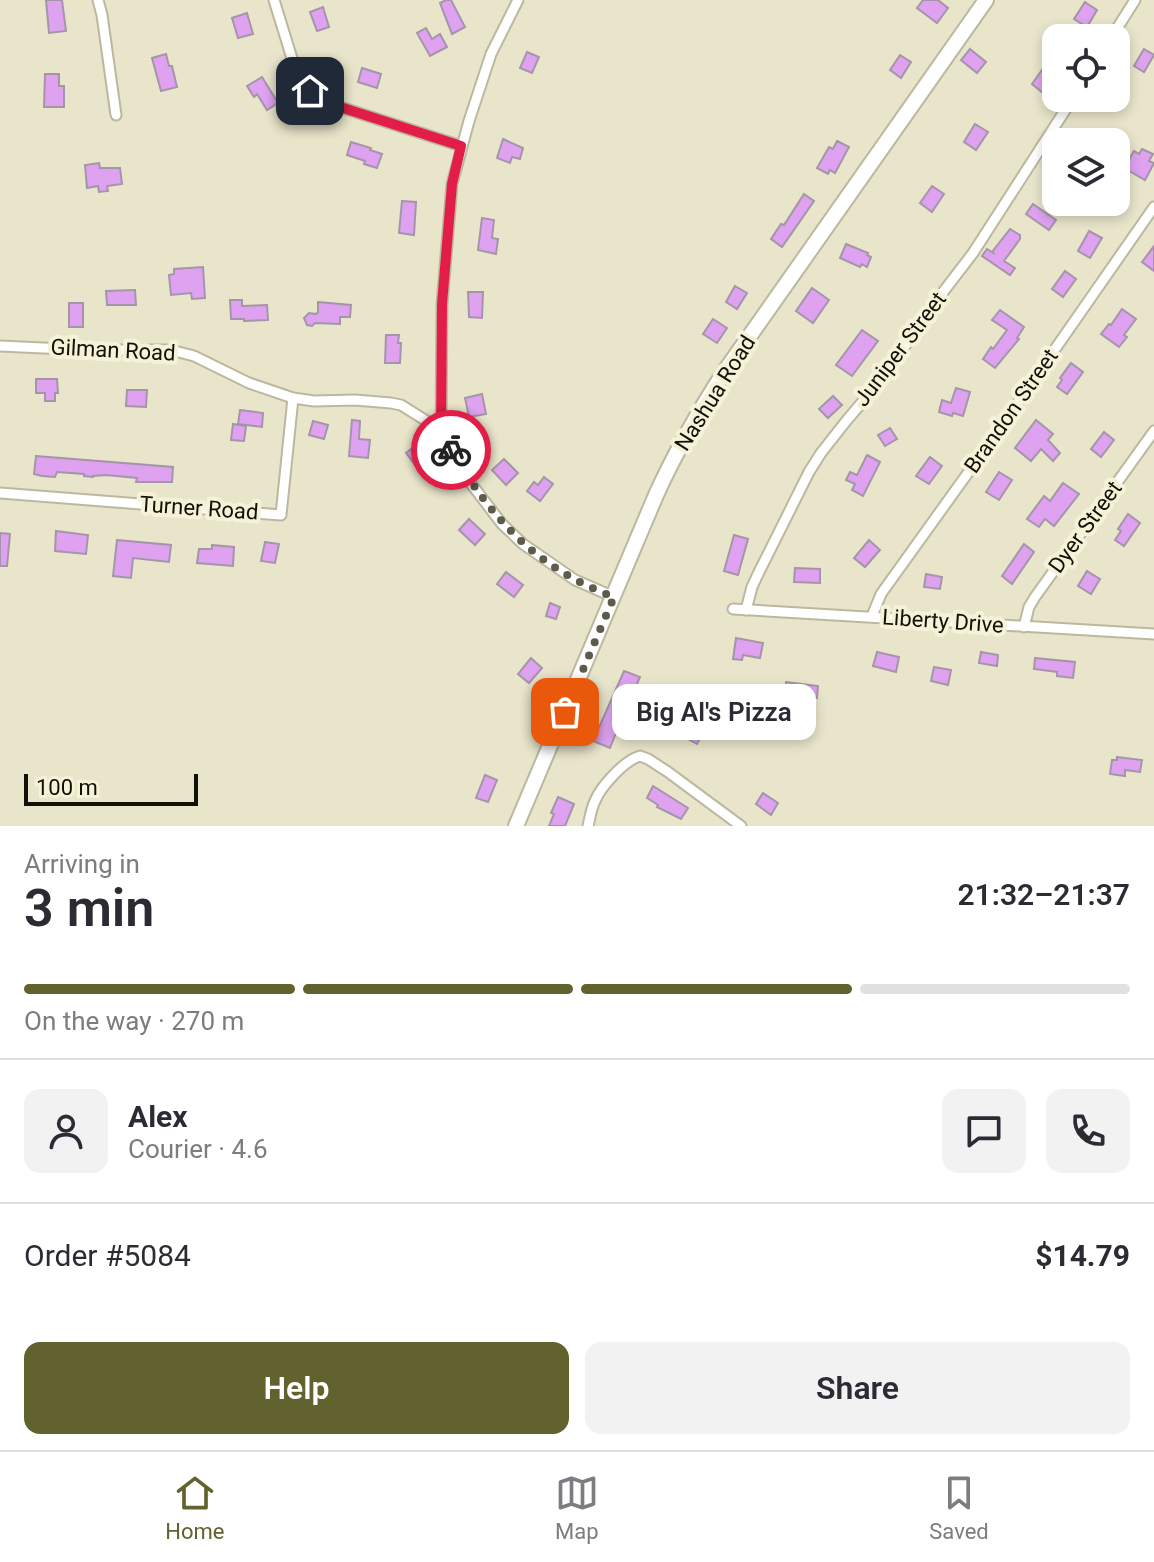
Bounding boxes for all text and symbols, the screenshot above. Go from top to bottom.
map controls [1042,24,1130,216]
button: locate [1042,24,1130,112]
pin [276,57,344,125]
icon: home [288,69,332,113]
button: layers [1042,128,1130,216]
street label: Juniper Street [849,287,951,411]
street label: Nashua Road [670,331,760,455]
street label: Gilman Road [50,334,176,366]
street label: Brandon Street [959,344,1063,478]
courier [411,410,491,490]
icon: bike [429,428,473,472]
street label: Dyer Street [1043,476,1127,578]
street label: Turner Road [139,491,259,525]
street label: Liberty Drive [881,604,1005,638]
pin [531,678,599,746]
callout: Big Al's Pizza [613,684,817,740]
icon: bag [543,690,587,734]
text: Big Al's Pizza [636,697,792,727]
scale bar [24,770,198,806]
text: 100 m [36,775,98,800]
text: Arriving in [24,849,140,879]
text: 21:32–21:37 [957,877,1130,912]
text: 3 min [24,878,154,939]
text: On the way · 270 m [24,1006,244,1036]
button: person [24,1089,108,1173]
button: chat [942,1089,1026,1173]
button: phone [1046,1089,1130,1173]
text: Alex [128,1099,188,1134]
text: Courier · 4.6 [128,1134,268,1164]
text: Order #5084 [24,1238,191,1273]
text: $14.79 [1035,1238,1130,1273]
button: Help [24,1342,569,1434]
button: Share [585,1342,1130,1434]
tab: Home [165,1471,224,1544]
tab: Map [555,1471,599,1544]
tab: Saved [929,1471,989,1544]

